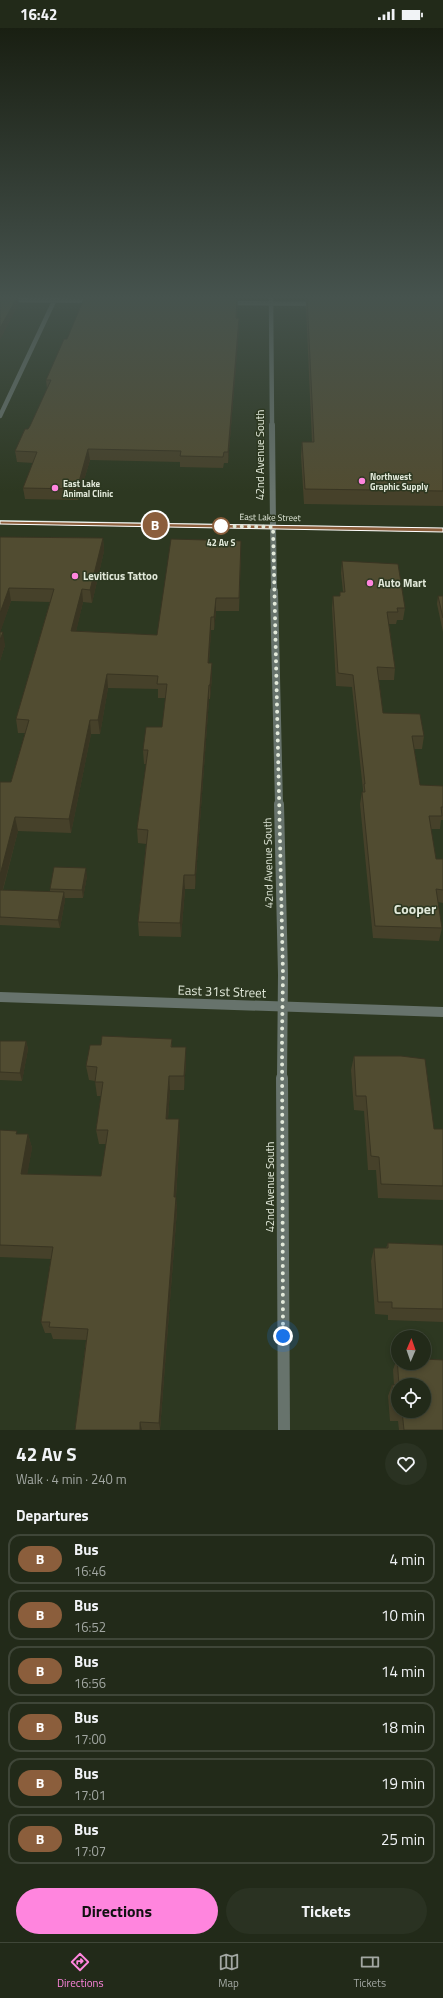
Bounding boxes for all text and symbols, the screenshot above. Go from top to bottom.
text: 16:42 [20,3,57,26]
street label: 42nd Avenue South [252,410,268,500]
place label: Northwest Graphic Supply [370,470,429,493]
marker: Northwest Graphic Supply [357,476,367,486]
place label: East Lake Animal Clinic [63,477,113,500]
marker: East Lake Animal Clinic [50,483,60,493]
street label: East Lake Street [239,510,302,524]
line badge: B [142,512,168,538]
text: B [151,514,159,535]
marker: 42 Av S [212,517,230,535]
place label: 42 Av S [207,536,235,549]
place label: Leviticus Tattoo [83,568,158,584]
marker: Leviticus Tattoo [70,571,80,581]
place label: Auto Mart [378,575,426,591]
marker: Auto Mart [365,578,375,588]
street label: 42nd Avenue South [259,817,277,908]
district label: Cooper [394,898,436,919]
street label: East 31st Street [177,979,267,1003]
street label: 42nd Avenue South [262,1142,278,1232]
your location [273,1326,293,1346]
north arrow [391,1330,431,1370]
map controls [391,1330,431,1418]
button: locate [391,1378,431,1418]
text: 42 Av S [16,1439,77,1468]
button: heart [385,1443,427,1485]
text: Walk · 4 min · 240 m [16,1469,127,1489]
text: Departures [16,1504,89,1527]
text: Bus [74,1538,99,1561]
text: B [36,1548,44,1569]
text: 4 min [389,1548,425,1571]
text: 16:46 [74,1561,106,1581]
text: Bus [74,1594,99,1617]
text: B [36,1604,44,1625]
text: 10 min [381,1604,425,1627]
text: 16:52 [74,1617,106,1637]
text: Bus [74,1650,99,1673]
text: B [36,1660,44,1681]
text: 14 min [381,1660,425,1683]
text: 16:56 [74,1673,106,1693]
text: Bus [74,1706,99,1729]
text: B [36,1716,44,1737]
text: 18 min [381,1716,425,1739]
text: 17:00 [74,1729,106,1749]
text: Bus [74,1762,99,1785]
text: B [36,1772,44,1793]
text: 19 min [381,1772,425,1795]
text: 17:01 [74,1785,106,1805]
text: Bus [74,1818,99,1841]
text: B [36,1828,44,1849]
text: 25 min [381,1828,425,1851]
text: 17:07 [74,1841,106,1861]
button: Directions [16,1888,218,1934]
button: Tickets [226,1888,427,1934]
tab: Directions [57,1951,104,1991]
tab: Map [218,1951,240,1991]
tab: Tickets [353,1951,386,1991]

